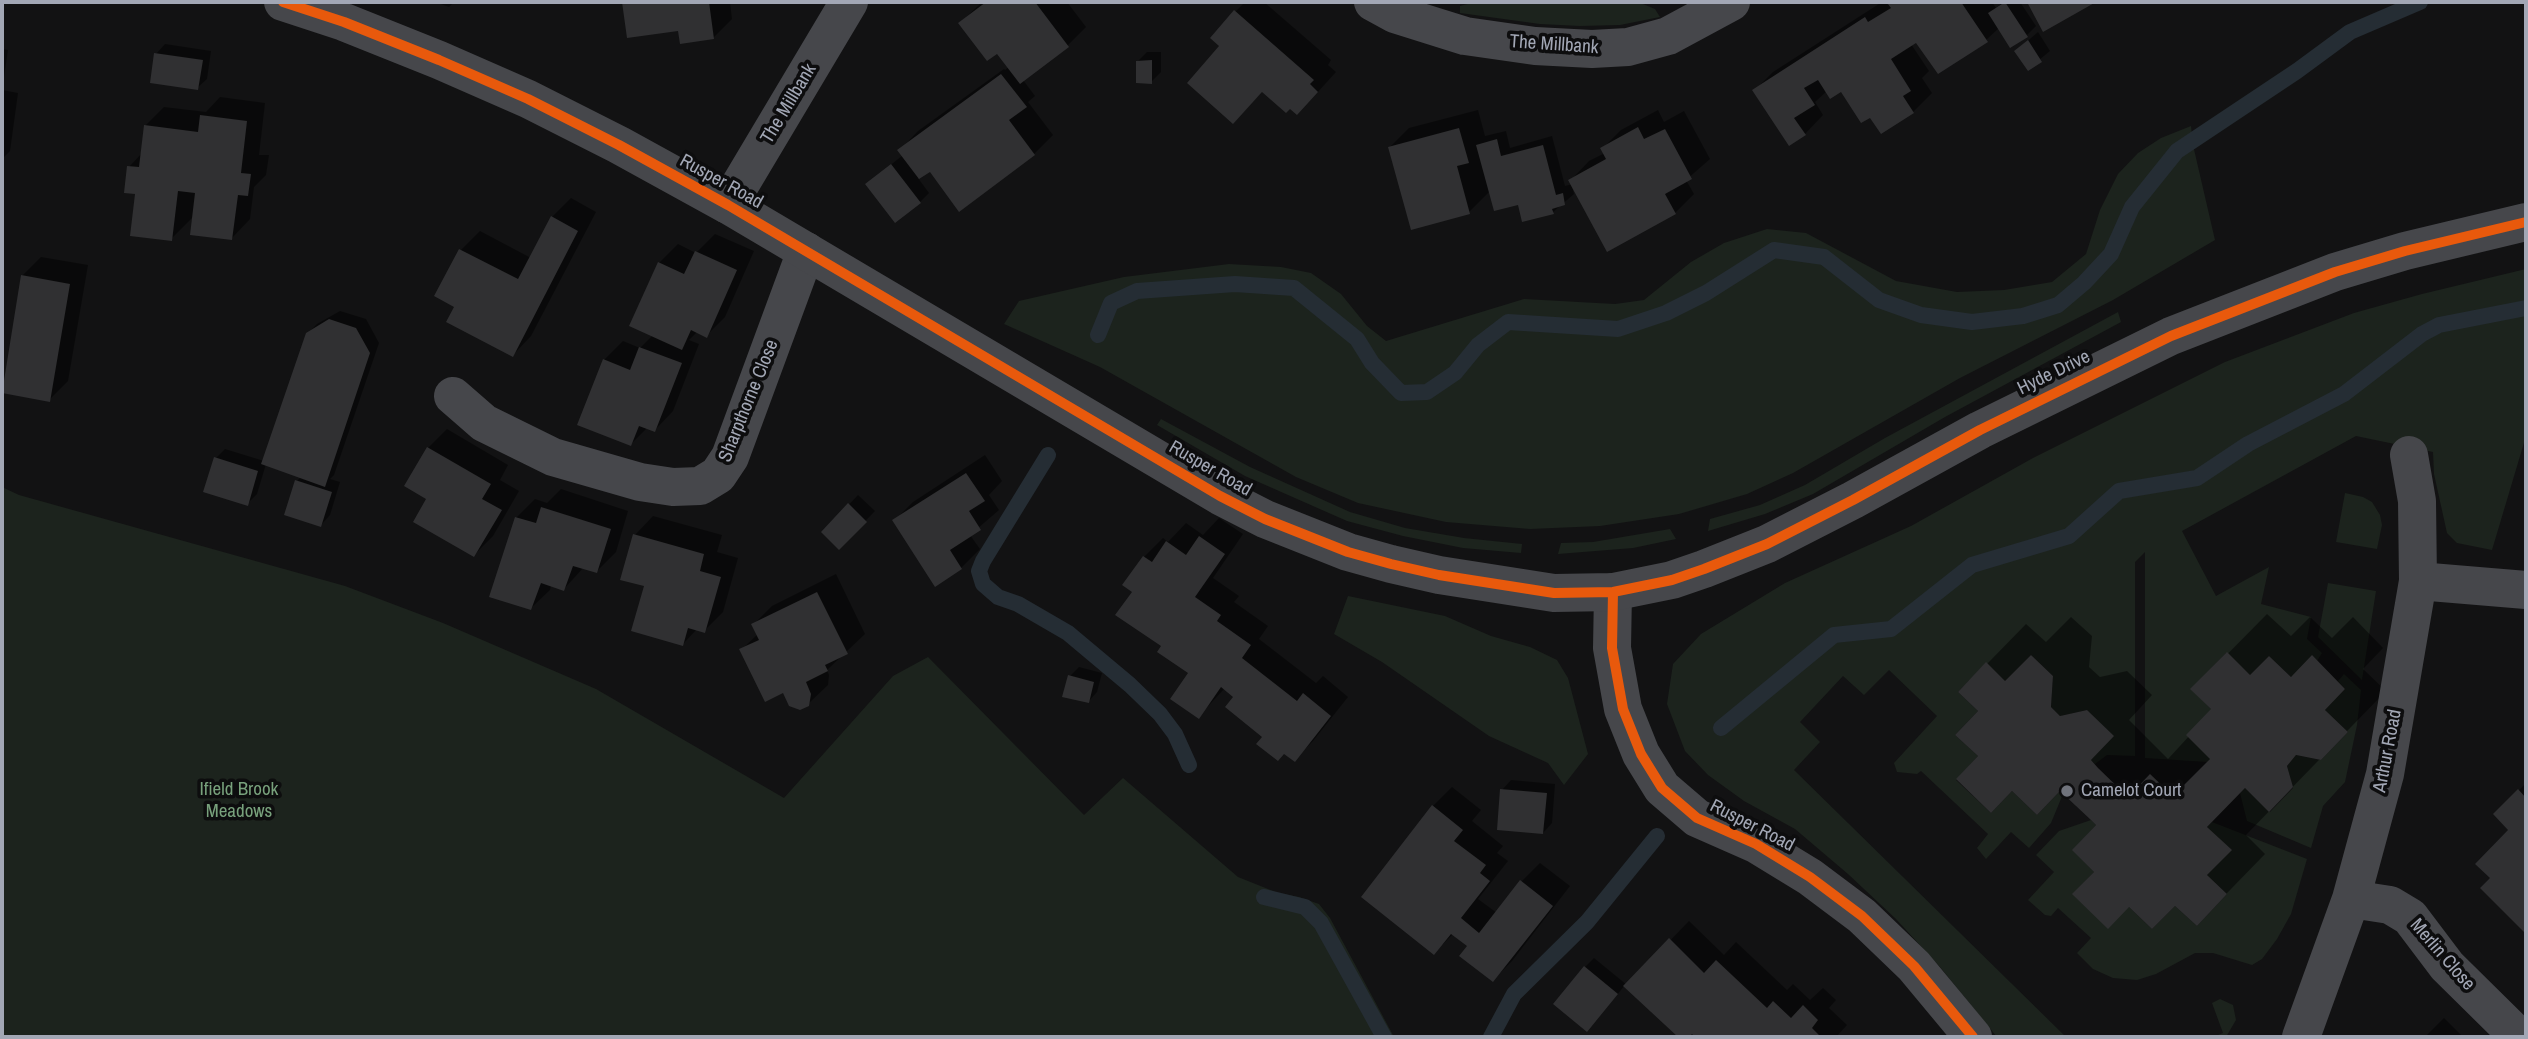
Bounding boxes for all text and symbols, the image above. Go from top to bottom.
street label: The Millbank [1509,31,1599,59]
street label: The Millbank [756,60,822,148]
street label: Rusper Road [675,150,767,214]
street label: Sharpthorne Close [714,337,784,465]
street label: Hyde Drive [2014,346,2094,400]
street label: Rusper Road [1165,436,1255,502]
street label: Arthur Road [2369,708,2407,794]
park label: Ifield Brook Meadows [200,779,278,823]
place label: Camelot Court [2081,780,2181,802]
marker: Camelot Court [2059,783,2075,799]
street label: Rusper Road [1706,795,1798,857]
street label: Merlin Close [2405,915,2479,995]

